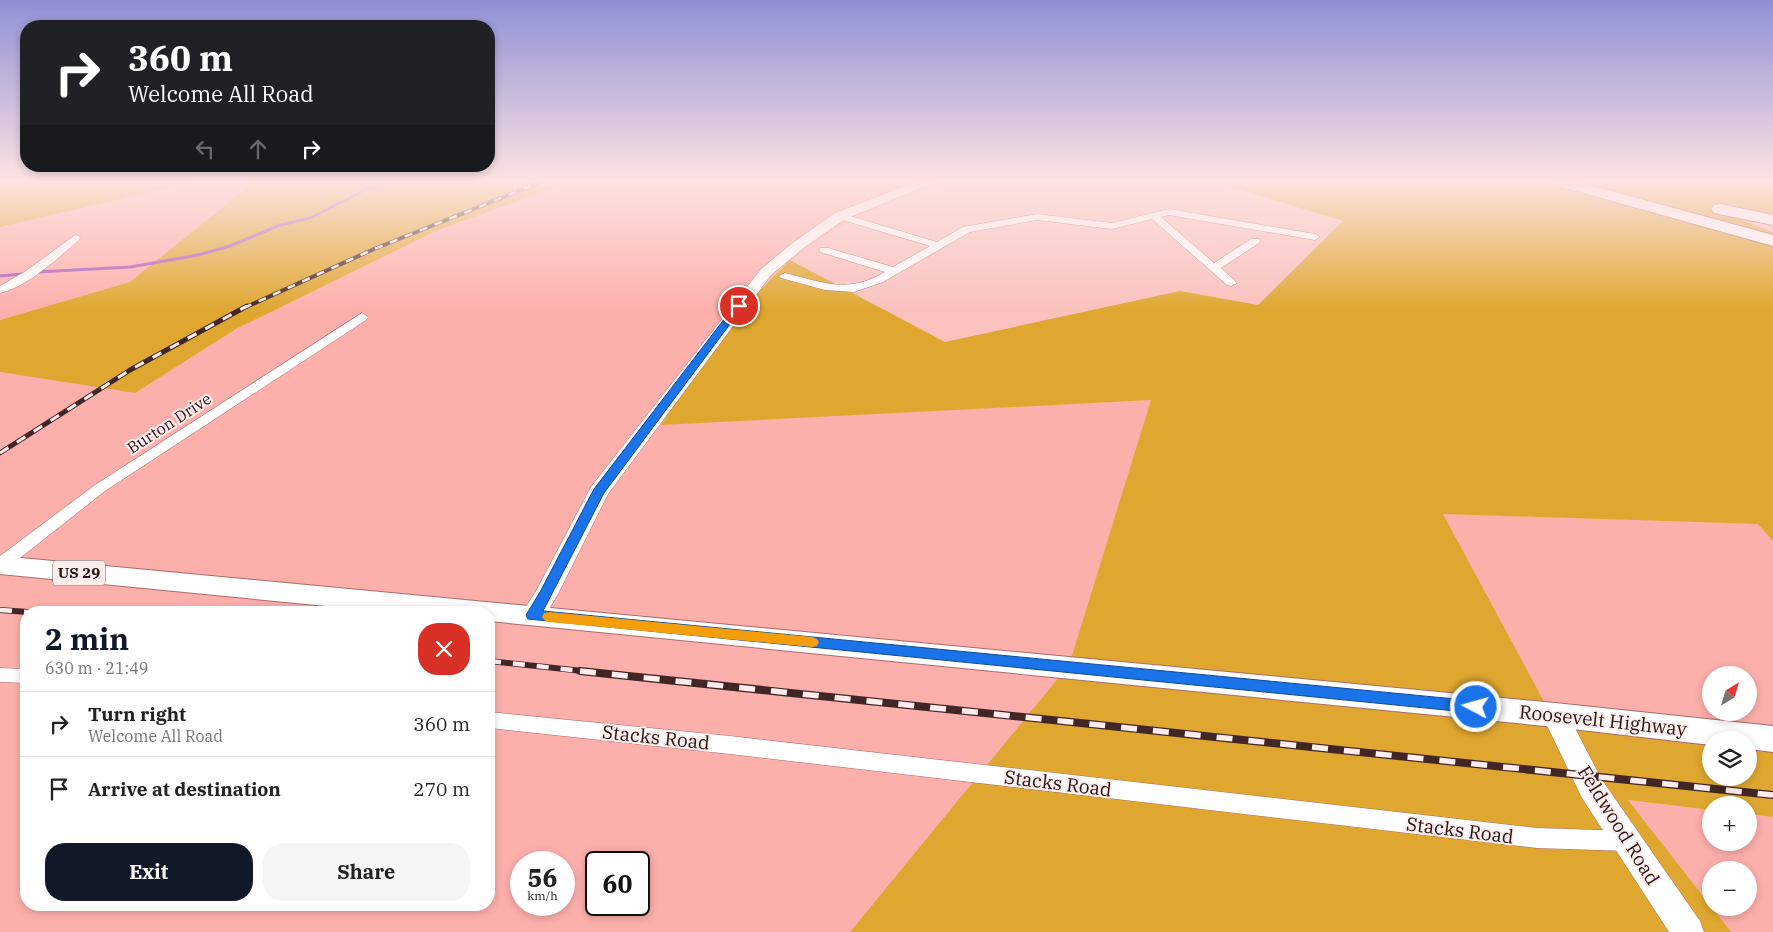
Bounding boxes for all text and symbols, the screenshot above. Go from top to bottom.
text: 360 m [128,35,233,81]
icon: right [45,40,110,105]
text: Welcome All Road [128,79,314,108]
icon: left [191,135,219,163]
icon: ahead [244,135,272,163]
icon: right [297,135,325,163]
pin [718,285,760,327]
icon: arrive [725,292,753,320]
street label: Burton Drive [123,388,215,458]
road number: US 29 [53,560,105,586]
text: 2 min [45,619,129,658]
button: close [418,623,470,675]
text: 630 m · 21:49 [45,658,148,678]
north arrow [1702,666,1758,721]
map controls [1702,666,1757,916]
position arrow [1449,680,1501,732]
street label: Roosevelt Highway [1518,699,1689,741]
text: Turn right [88,702,186,726]
icon: right [45,710,73,738]
text: 360 m [413,712,470,736]
street label: Stacks Road [601,719,711,755]
text: Welcome All Road [88,726,223,746]
button: layers [1702,731,1757,786]
street label: Feldwood Road [1573,761,1665,889]
street label: Stacks Road [1003,764,1113,802]
icon: arrive [45,775,73,803]
text: Arrive at destination [88,777,281,801]
text: 270 m [413,777,470,801]
button: + [1702,796,1757,851]
street label: Stacks Road [1405,811,1515,849]
button: Exit [45,843,253,901]
button: Share [263,843,470,901]
speed limit sign: 60 [585,851,650,916]
text: 56 [527,861,558,894]
button: − [1702,861,1757,916]
text: km/h [527,888,558,903]

